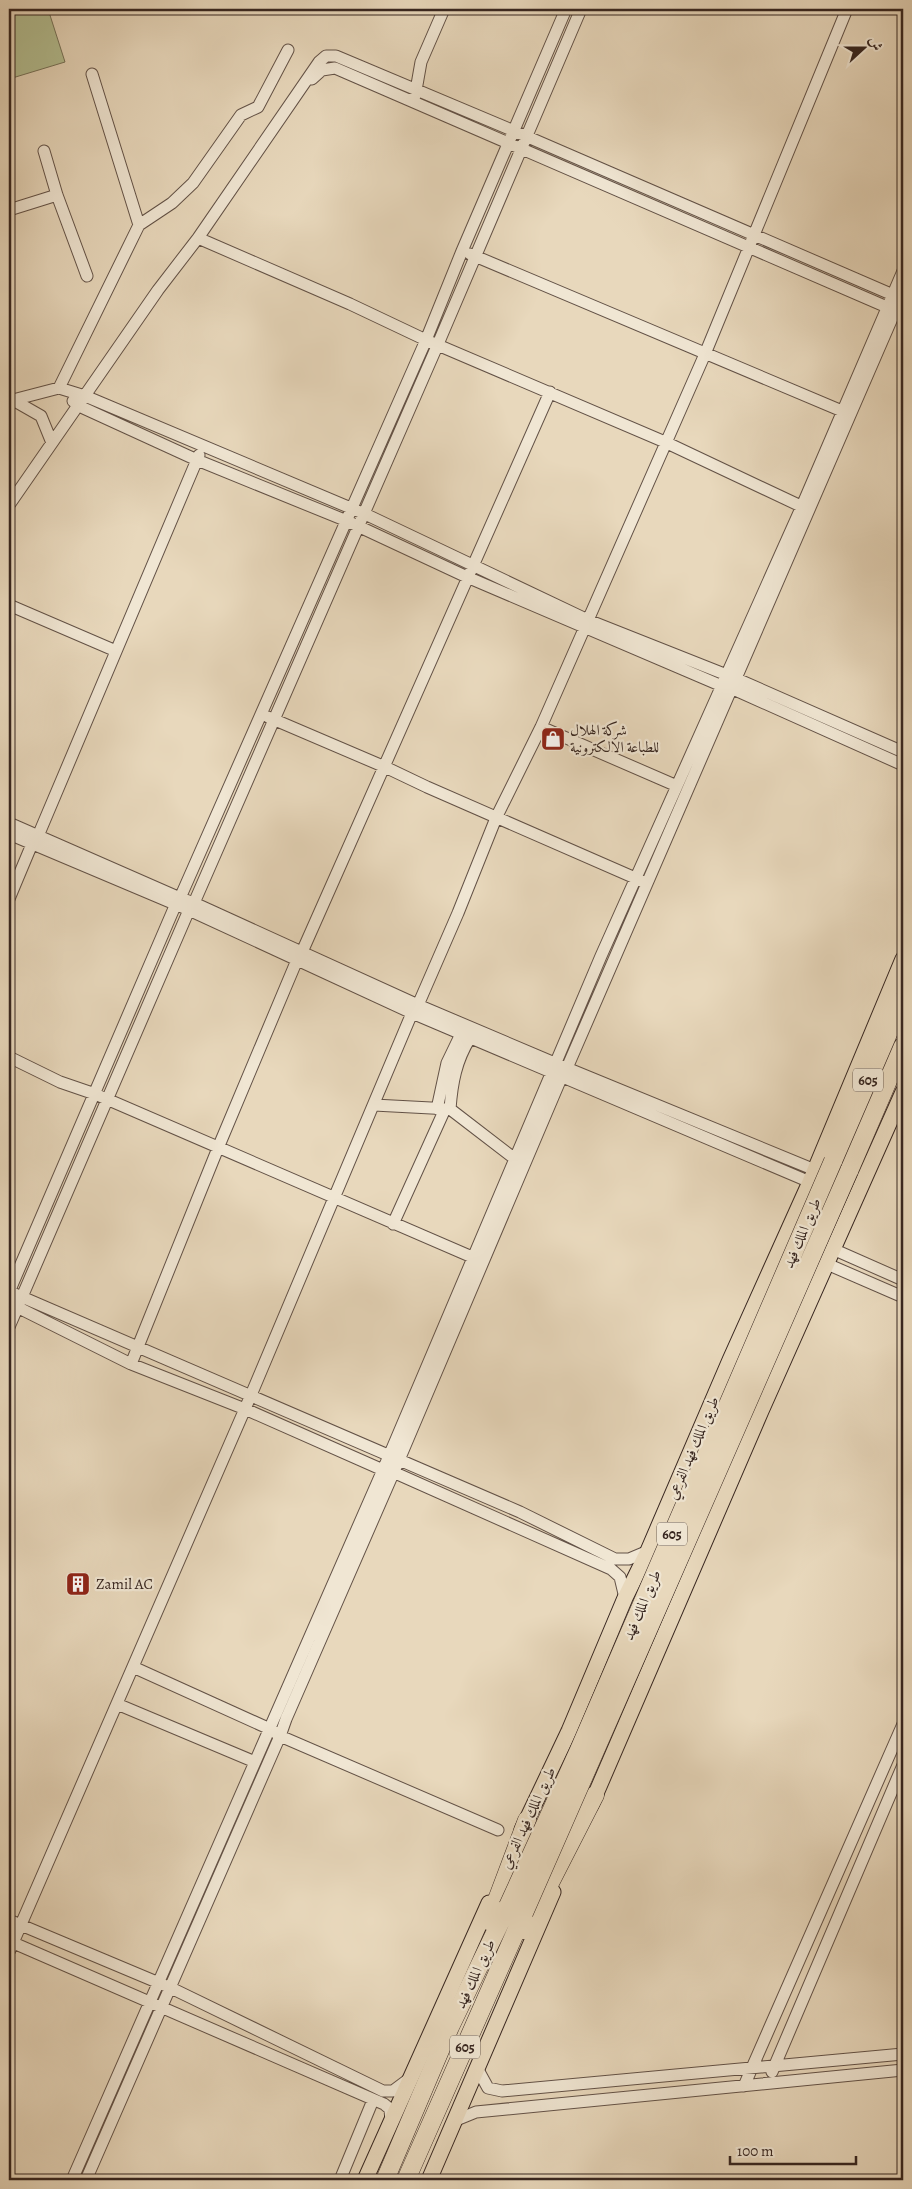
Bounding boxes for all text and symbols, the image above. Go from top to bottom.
north arrow [840,22,890,72]
text: ش [864,34,887,54]
place label: شركة الهلال للطباعة الالكترونية [570,720,659,757]
shop icon: شركة الهلال للطباعة الالكترونية [540,726,566,752]
road number: 605 [853,1068,883,1092]
street label: طريق الملك فهد [778,1195,826,1271]
street label: طريق الملك فهد الفرعي [662,1393,726,1503]
road number: 605 [657,1522,687,1546]
street label: طريق الملك فهد [618,1567,666,1643]
building icon: Zamil AC [65,1571,91,1597]
place label: Zamil AC [96,1574,153,1594]
street label: طريق الملك فهد الفرعي [496,1764,562,1873]
street label: طريق الملك فهد [450,1936,500,2012]
road number: 605 [450,2035,480,2058]
scale bar [730,2134,856,2166]
text: 100 m [737,2141,774,2161]

